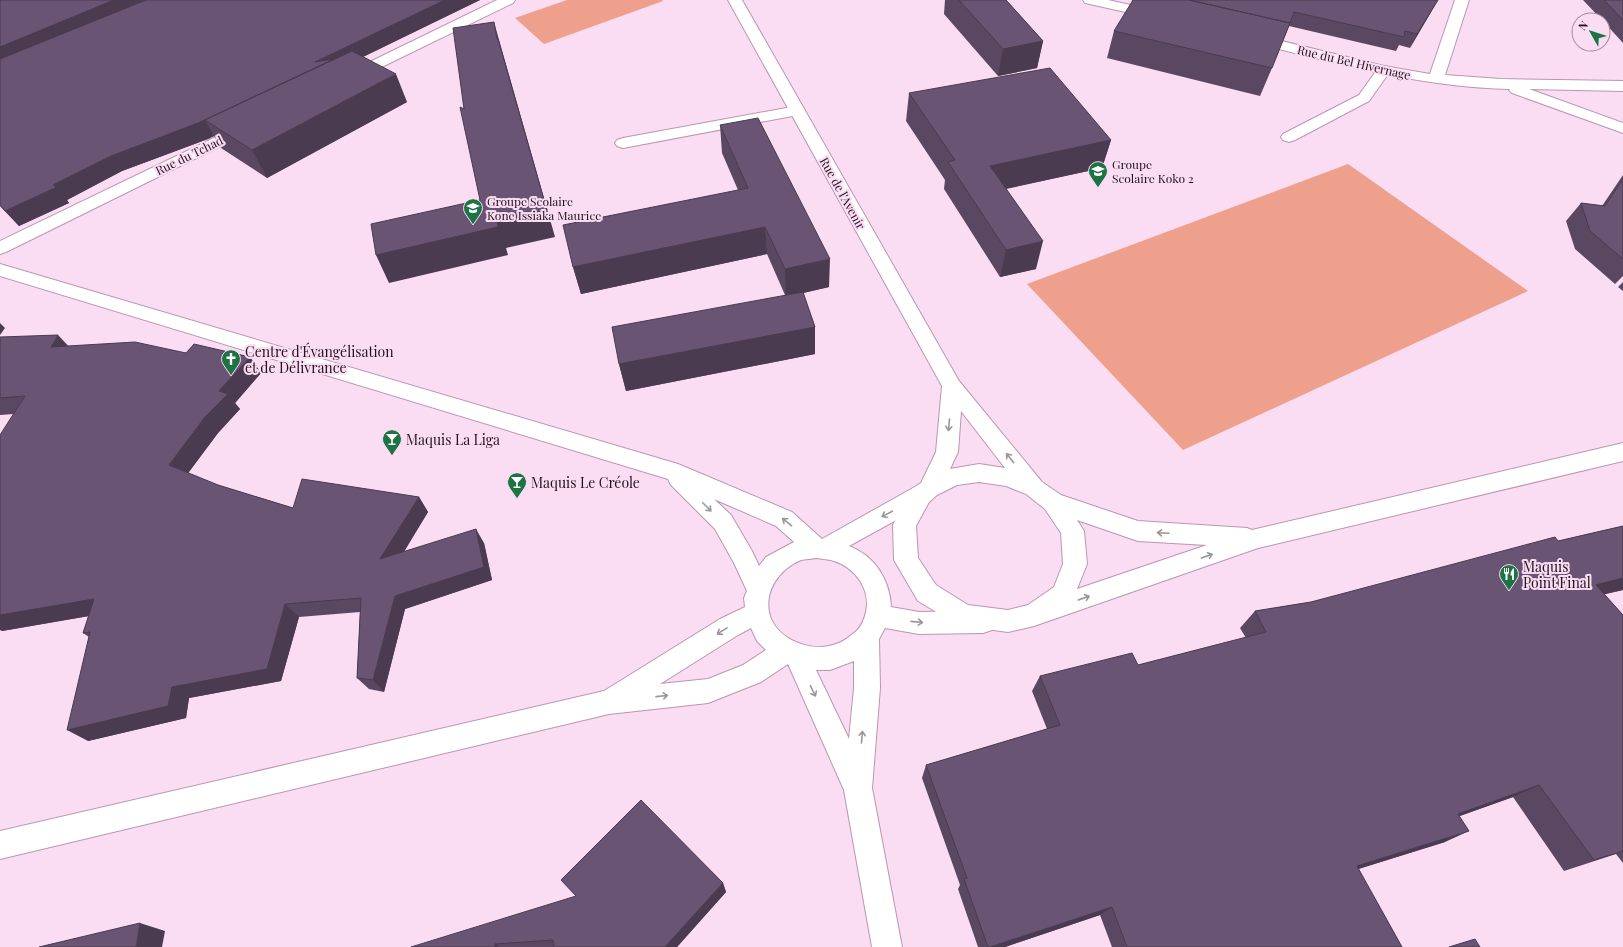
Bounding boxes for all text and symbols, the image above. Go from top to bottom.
north arrow [1571,12,1611,52]
text: N [1575,18,1591,33]
street label: Rue du Bel Hivernage [1296,41,1412,83]
street label: Rue du Tchad [153,132,225,178]
street label: Rue de l'Avenir [817,154,870,232]
place label: Groupe Scolaire Koko 2 [1112,156,1194,186]
school or university icon: Groupe Scolaire Koko 2 [1087,160,1109,188]
place label: Groupe Scolaire Kone Issiaka Maurice [487,193,601,223]
school or university icon: Groupe Scolaire Kone Issiaka Maurice [462,197,484,225]
place label: Centre d'Évangélisation et de Délivrance [245,342,394,377]
church icon: Centre d'Évangélisation et de Délivrance [220,348,242,376]
one-way arrow [945,418,952,431]
bar icon: Maquis La Liga [381,428,403,456]
place label: Maquis La Liga [406,430,500,449]
one-way arrow [1005,452,1014,463]
bar icon: Maquis Le Créole [506,471,528,499]
place label: Maquis Le Créole [531,473,640,492]
one-way arrow [702,502,712,512]
one-way arrow [881,510,893,518]
one-way arrow [781,518,792,527]
one-way arrow [1157,529,1170,536]
one-way arrow [1201,551,1213,559]
place label: Maquis Point Final [1523,557,1591,592]
restaurant icon: Maquis Point Final [1498,563,1520,591]
one-way arrow [1078,593,1090,601]
one-way arrow [910,618,923,626]
one-way arrow [716,628,728,636]
one-way arrow [810,685,817,697]
one-way arrow [655,692,668,700]
one-way arrow [859,731,866,744]

